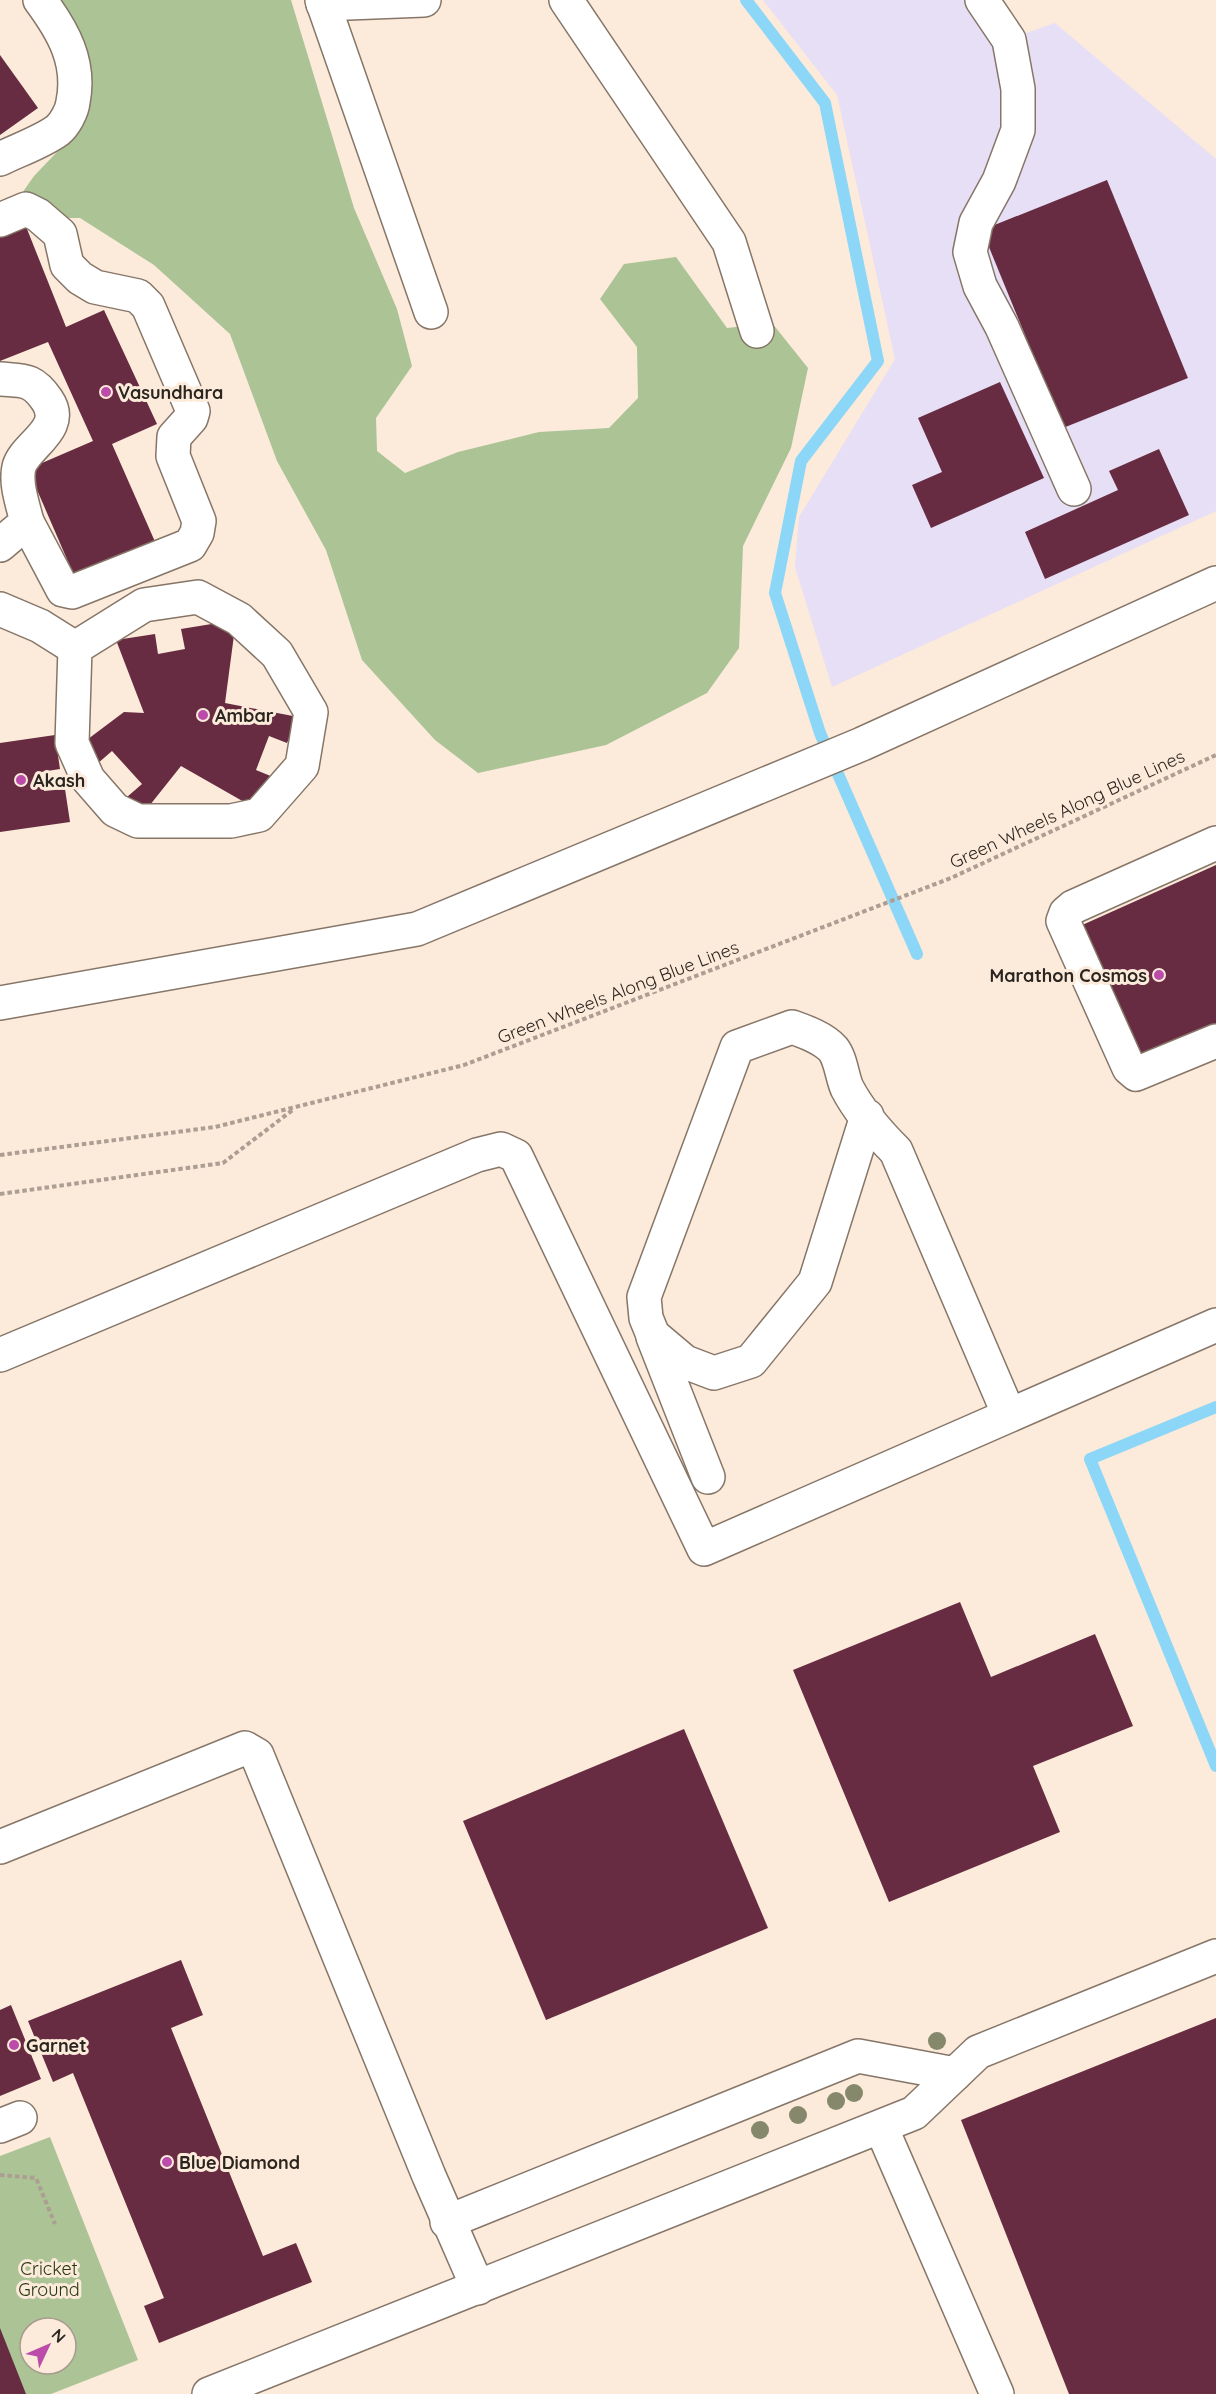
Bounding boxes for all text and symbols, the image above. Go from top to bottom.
place label: Vasundhara [118,381,223,404]
marker: Vasundhara [99,385,113,399]
place label: Ambar [215,704,274,727]
marker: Ambar [196,708,210,722]
street label: Green Wheels Along Blue Lines [946,744,1188,874]
place label: Akash [33,769,85,792]
marker: Akash [14,773,28,787]
street label: Green Wheels Along Blue Lines [494,935,742,1049]
place label: Marathon Cosmos [989,964,1147,987]
marker: Marathon Cosmos [1152,968,1166,982]
place label: Garnet [26,2034,87,2057]
marker: Garnet [7,2038,21,2052]
place label: Blue Diamond [179,2151,300,2174]
marker: Blue Diamond [160,2155,174,2169]
park label: Cricket Ground [18,2257,80,2301]
north arrow [18,2316,78,2376]
text: N [48,2324,70,2347]

